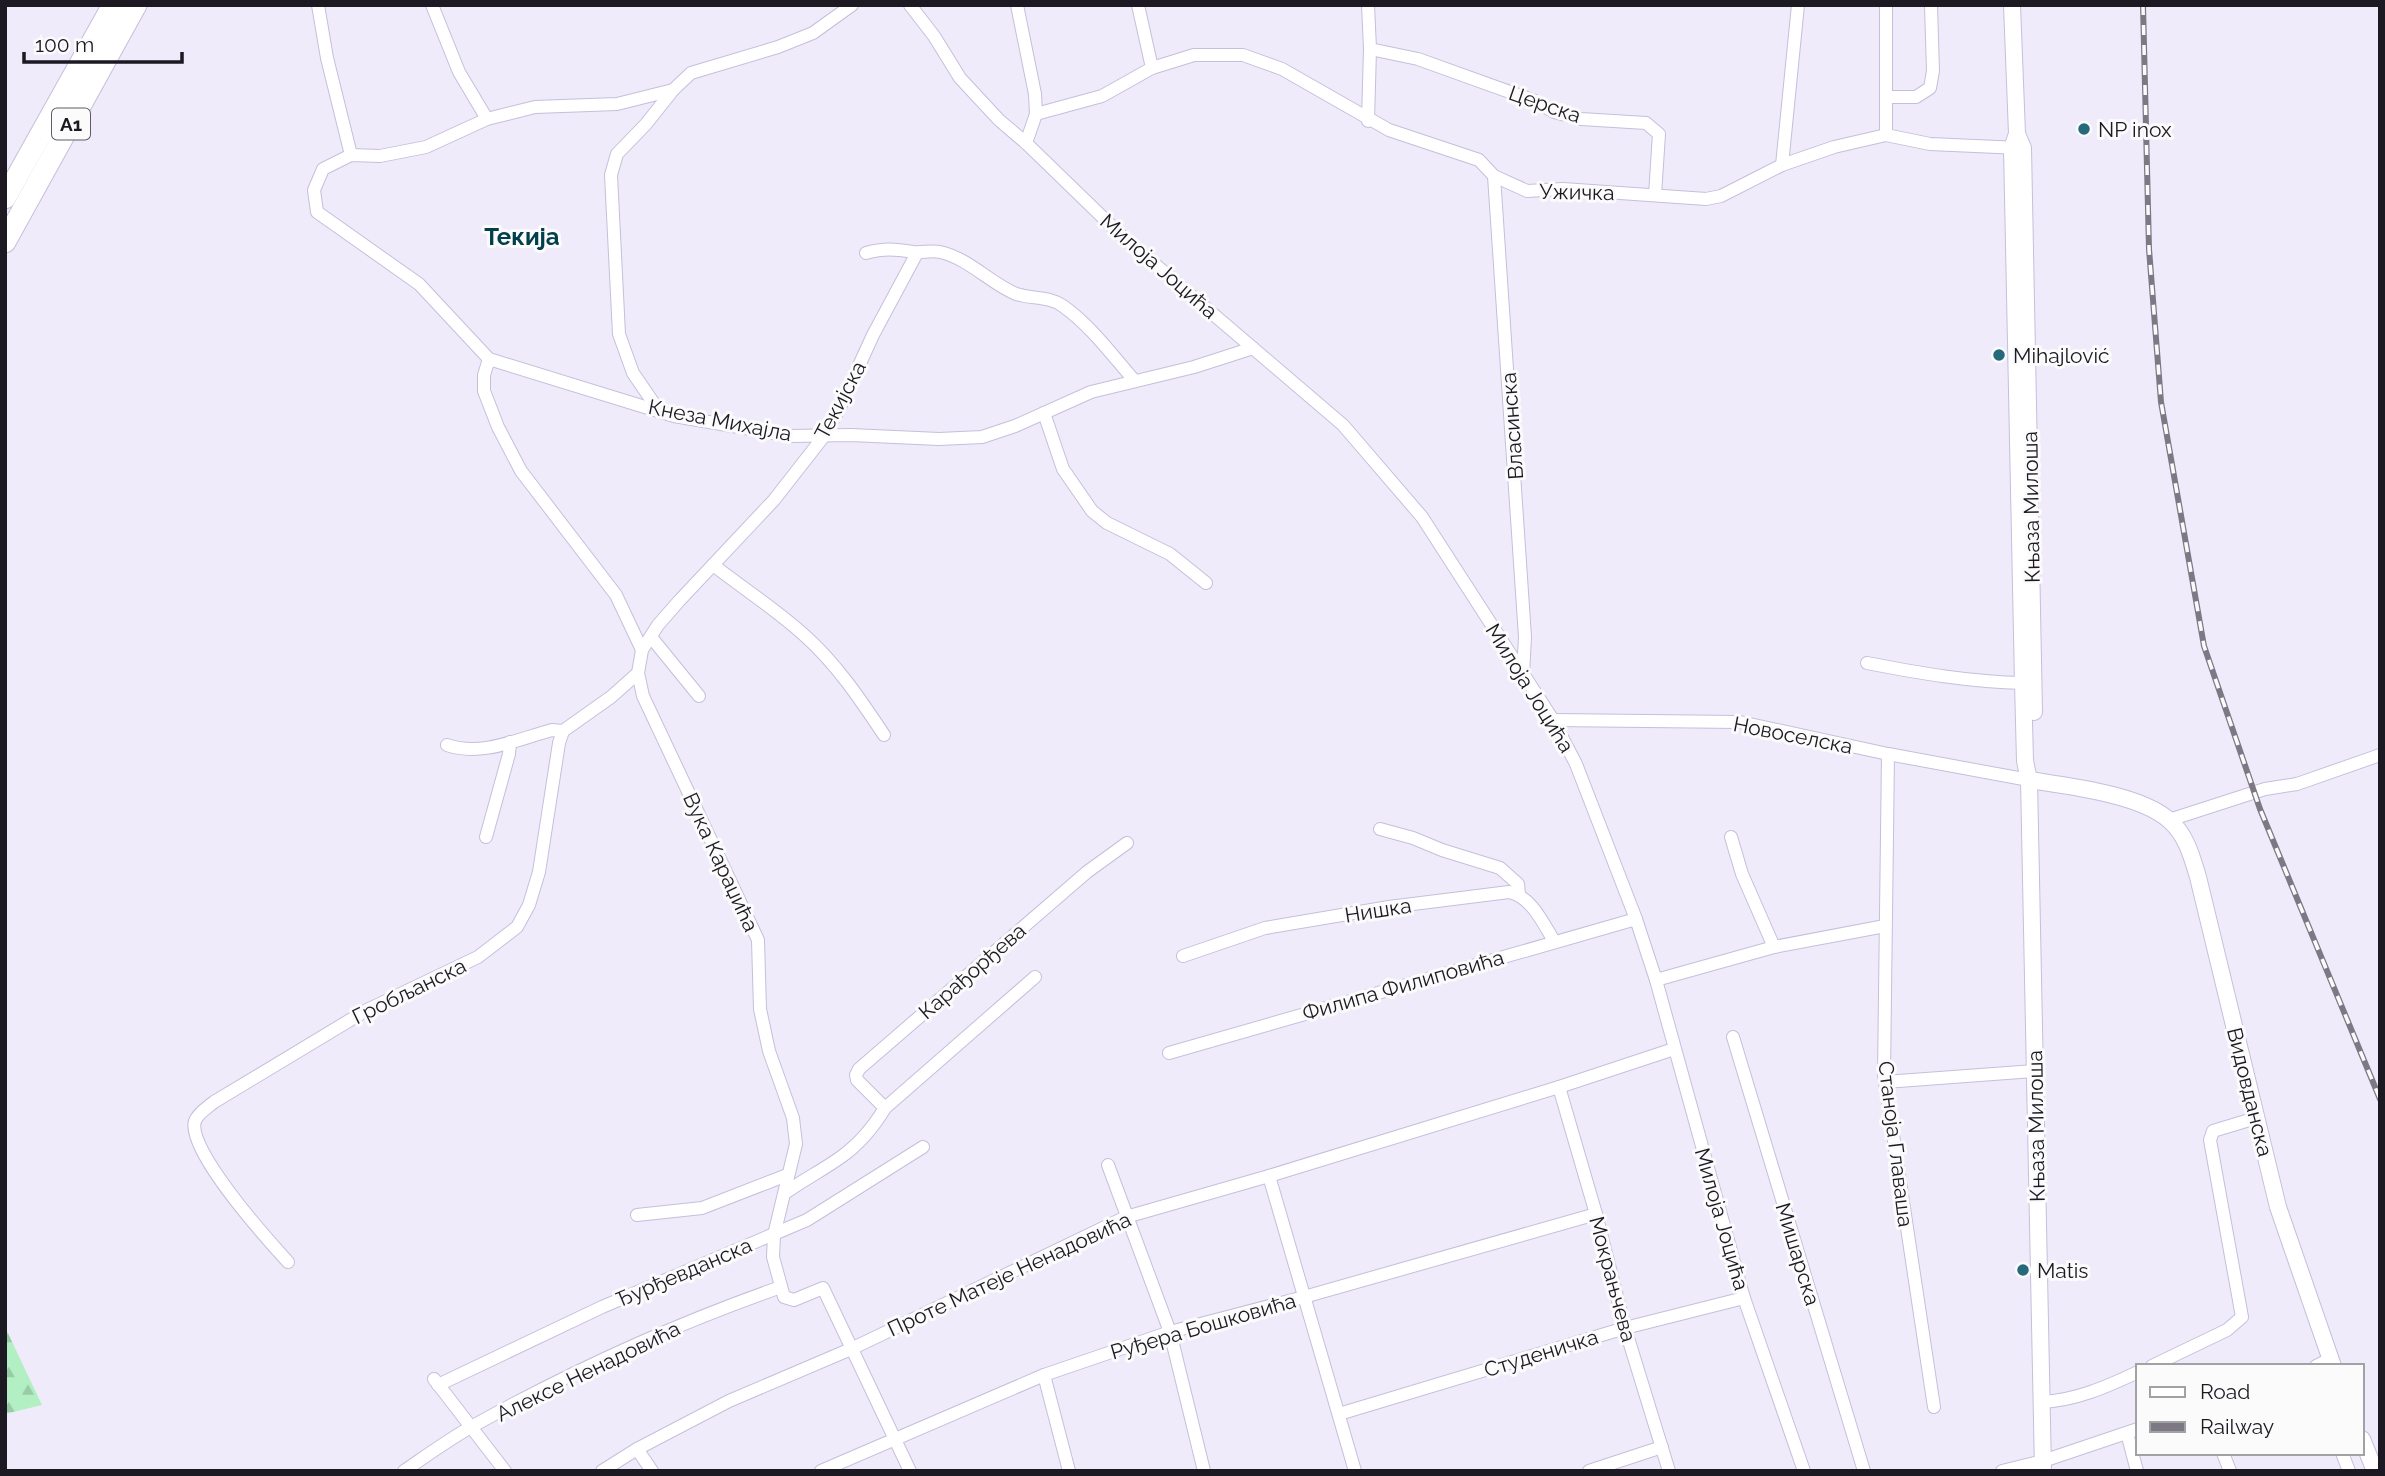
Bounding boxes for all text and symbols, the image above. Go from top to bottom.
scale bar [24,21,182,65]
text: 100 m [35,32,94,57]
street label: Церска [1506,80,1584,128]
road number: A1 [52,108,90,140]
place label: NP inox [2098,117,2172,142]
marker: NP inox [2076,121,2092,137]
street label: Ужичка [1539,179,1615,205]
street label: Милоја Јоцића [1095,208,1223,324]
district label: Текија [484,222,560,251]
place label: Mihajlović [2013,343,2110,368]
marker: Mihajlović [1991,347,2007,363]
street label: Текијска [809,357,871,443]
street label: Власинска [1496,372,1528,480]
street label: Кнеза Михајла [646,394,794,446]
street label: Књаза Милоша [2017,431,2045,583]
street label: Милоја Јоцића [1480,619,1580,757]
street label: Новоселска [1731,711,1855,759]
street label: Вука Караџића [678,789,764,935]
street label: Нишка [1343,892,1413,928]
street label: Карађорђева [913,918,1031,1024]
street label: Филипа Филиповића [1299,944,1507,1026]
street label: Гробљанска [348,953,470,1029]
street label: Видовданска [2222,1025,2278,1159]
street label: Књаза Милоша [2022,1050,2050,1202]
street label: Станоја Главаша [1873,1060,1919,1228]
street label: Милоја Јоцића [1690,1145,1754,1293]
street label: Мишарска [1771,1200,1825,1308]
street label: Проте Матеје Ненадовића [883,1206,1135,1342]
street label: Мокрањчева [1584,1213,1642,1345]
street label: Ђурђевданска [612,1232,756,1312]
place label: Matis [2037,1258,2088,1283]
marker: Matis [2015,1262,2031,1278]
street label: Руђера Бошковића [1107,1288,1299,1364]
street label: Алексе Ненадовића [492,1316,684,1426]
street label: Студеничка [1481,1324,1601,1382]
legend [2136,1364,2364,1455]
text: Road [2200,1379,2250,1404]
text: Railway [2200,1414,2274,1439]

